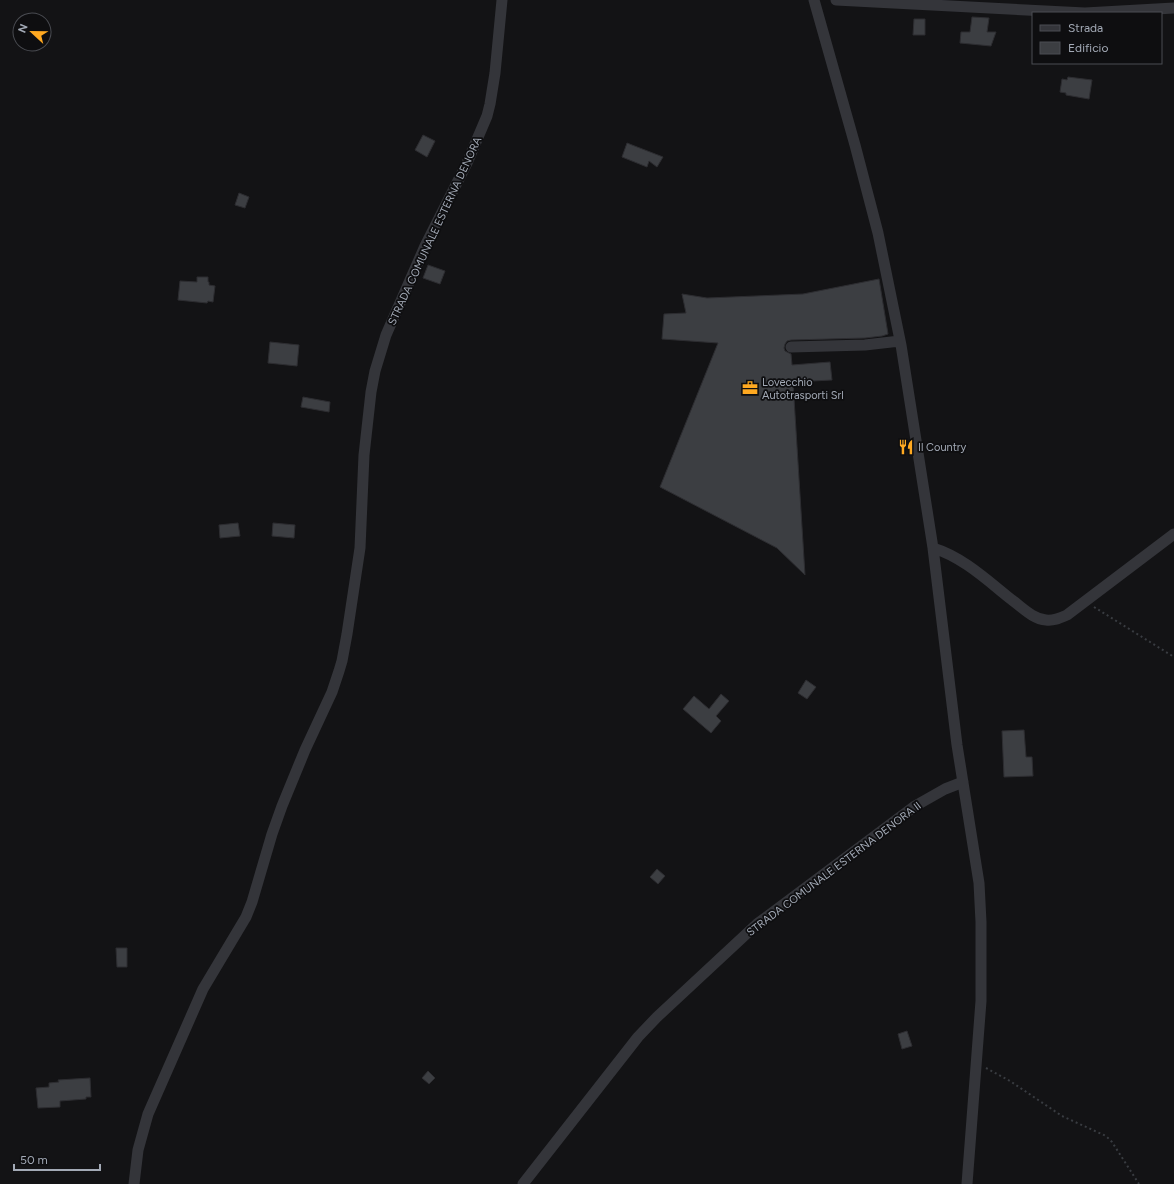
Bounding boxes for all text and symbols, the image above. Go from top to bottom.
north arrow [12,12,52,52]
legend [1032,12,1162,64]
text: Strada [1068,21,1103,35]
text: N [16,22,31,35]
text: Edificio [1068,41,1108,55]
street label: STRADA COMUNALE ESTERNA DENORA [386,134,485,327]
place label: Lovecchio Autotrasporti Srl [762,376,844,402]
office icon: Lovecchio Autotrasporti Srl [741,379,759,397]
restaurant icon: Il Country [897,438,915,456]
place label: Il Country [918,441,967,454]
street label: STRADA COMUNALE ESTERNA DENORA II [744,799,924,939]
scale bar [14,1146,100,1172]
text: 50 m [20,1153,48,1167]

